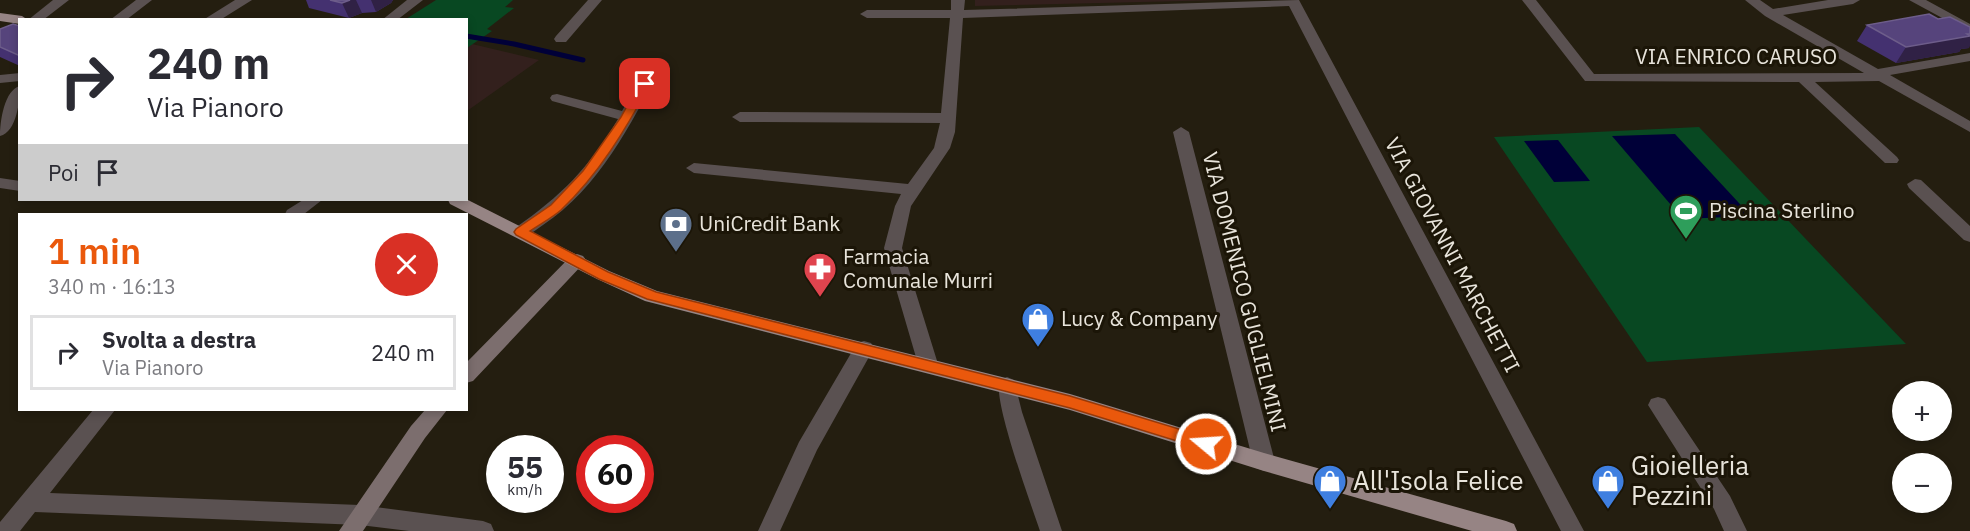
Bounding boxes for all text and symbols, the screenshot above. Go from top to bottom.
text: 240 m [147,36,270,91]
icon: right [48,42,126,120]
street label: VIA ENRICO CARUSO [1635,42,1837,70]
pin [619,58,670,109]
icon: arrive [628,67,661,100]
text: Via Pianoro [147,89,284,124]
street label: VIA GIOVANNI MARCHETTI [1379,132,1527,377]
street label: VIA DOMENICO GUGLIELMINI [1197,149,1293,435]
icon: arrive [91,156,124,189]
text: Poi [48,158,79,187]
sports icon: Piscina Sterlino [1668,193,1704,240]
place label: Piscina Sterlino [1709,196,1855,224]
bank icon: UniCredit Bank [658,206,694,253]
place label: UniCredit Bank [699,209,840,237]
text: 1 min [48,227,141,274]
button: close [375,233,438,296]
place label: Farmacia Comunale Murri [843,242,993,294]
pharmacy icon: Farmacia Comunale Murri [802,251,838,298]
text: 340 m · 16:13 [48,273,176,300]
shop icon: Lucy & Company [1020,301,1056,348]
place label: Lucy & Company [1061,304,1218,332]
text: Svolta a destra [102,325,256,354]
icon: right [51,336,84,369]
text: 240 m [371,338,435,367]
text: Via Pianoro [102,354,203,381]
map controls [1892,381,1952,513]
button: + [1892,381,1952,441]
position arrow [1174,412,1238,476]
speed limit sign: 60 [576,435,654,513]
text: 55 [507,447,543,486]
place label: Gioielleria Pezzini [1631,448,1749,512]
button: − [1892,453,1952,513]
shop icon: All'Isola Felice [1312,463,1348,510]
place label: All'Isola Felice [1353,463,1524,497]
shop icon: Gioielleria Pezzini [1590,463,1626,510]
text: km/h [507,480,543,499]

